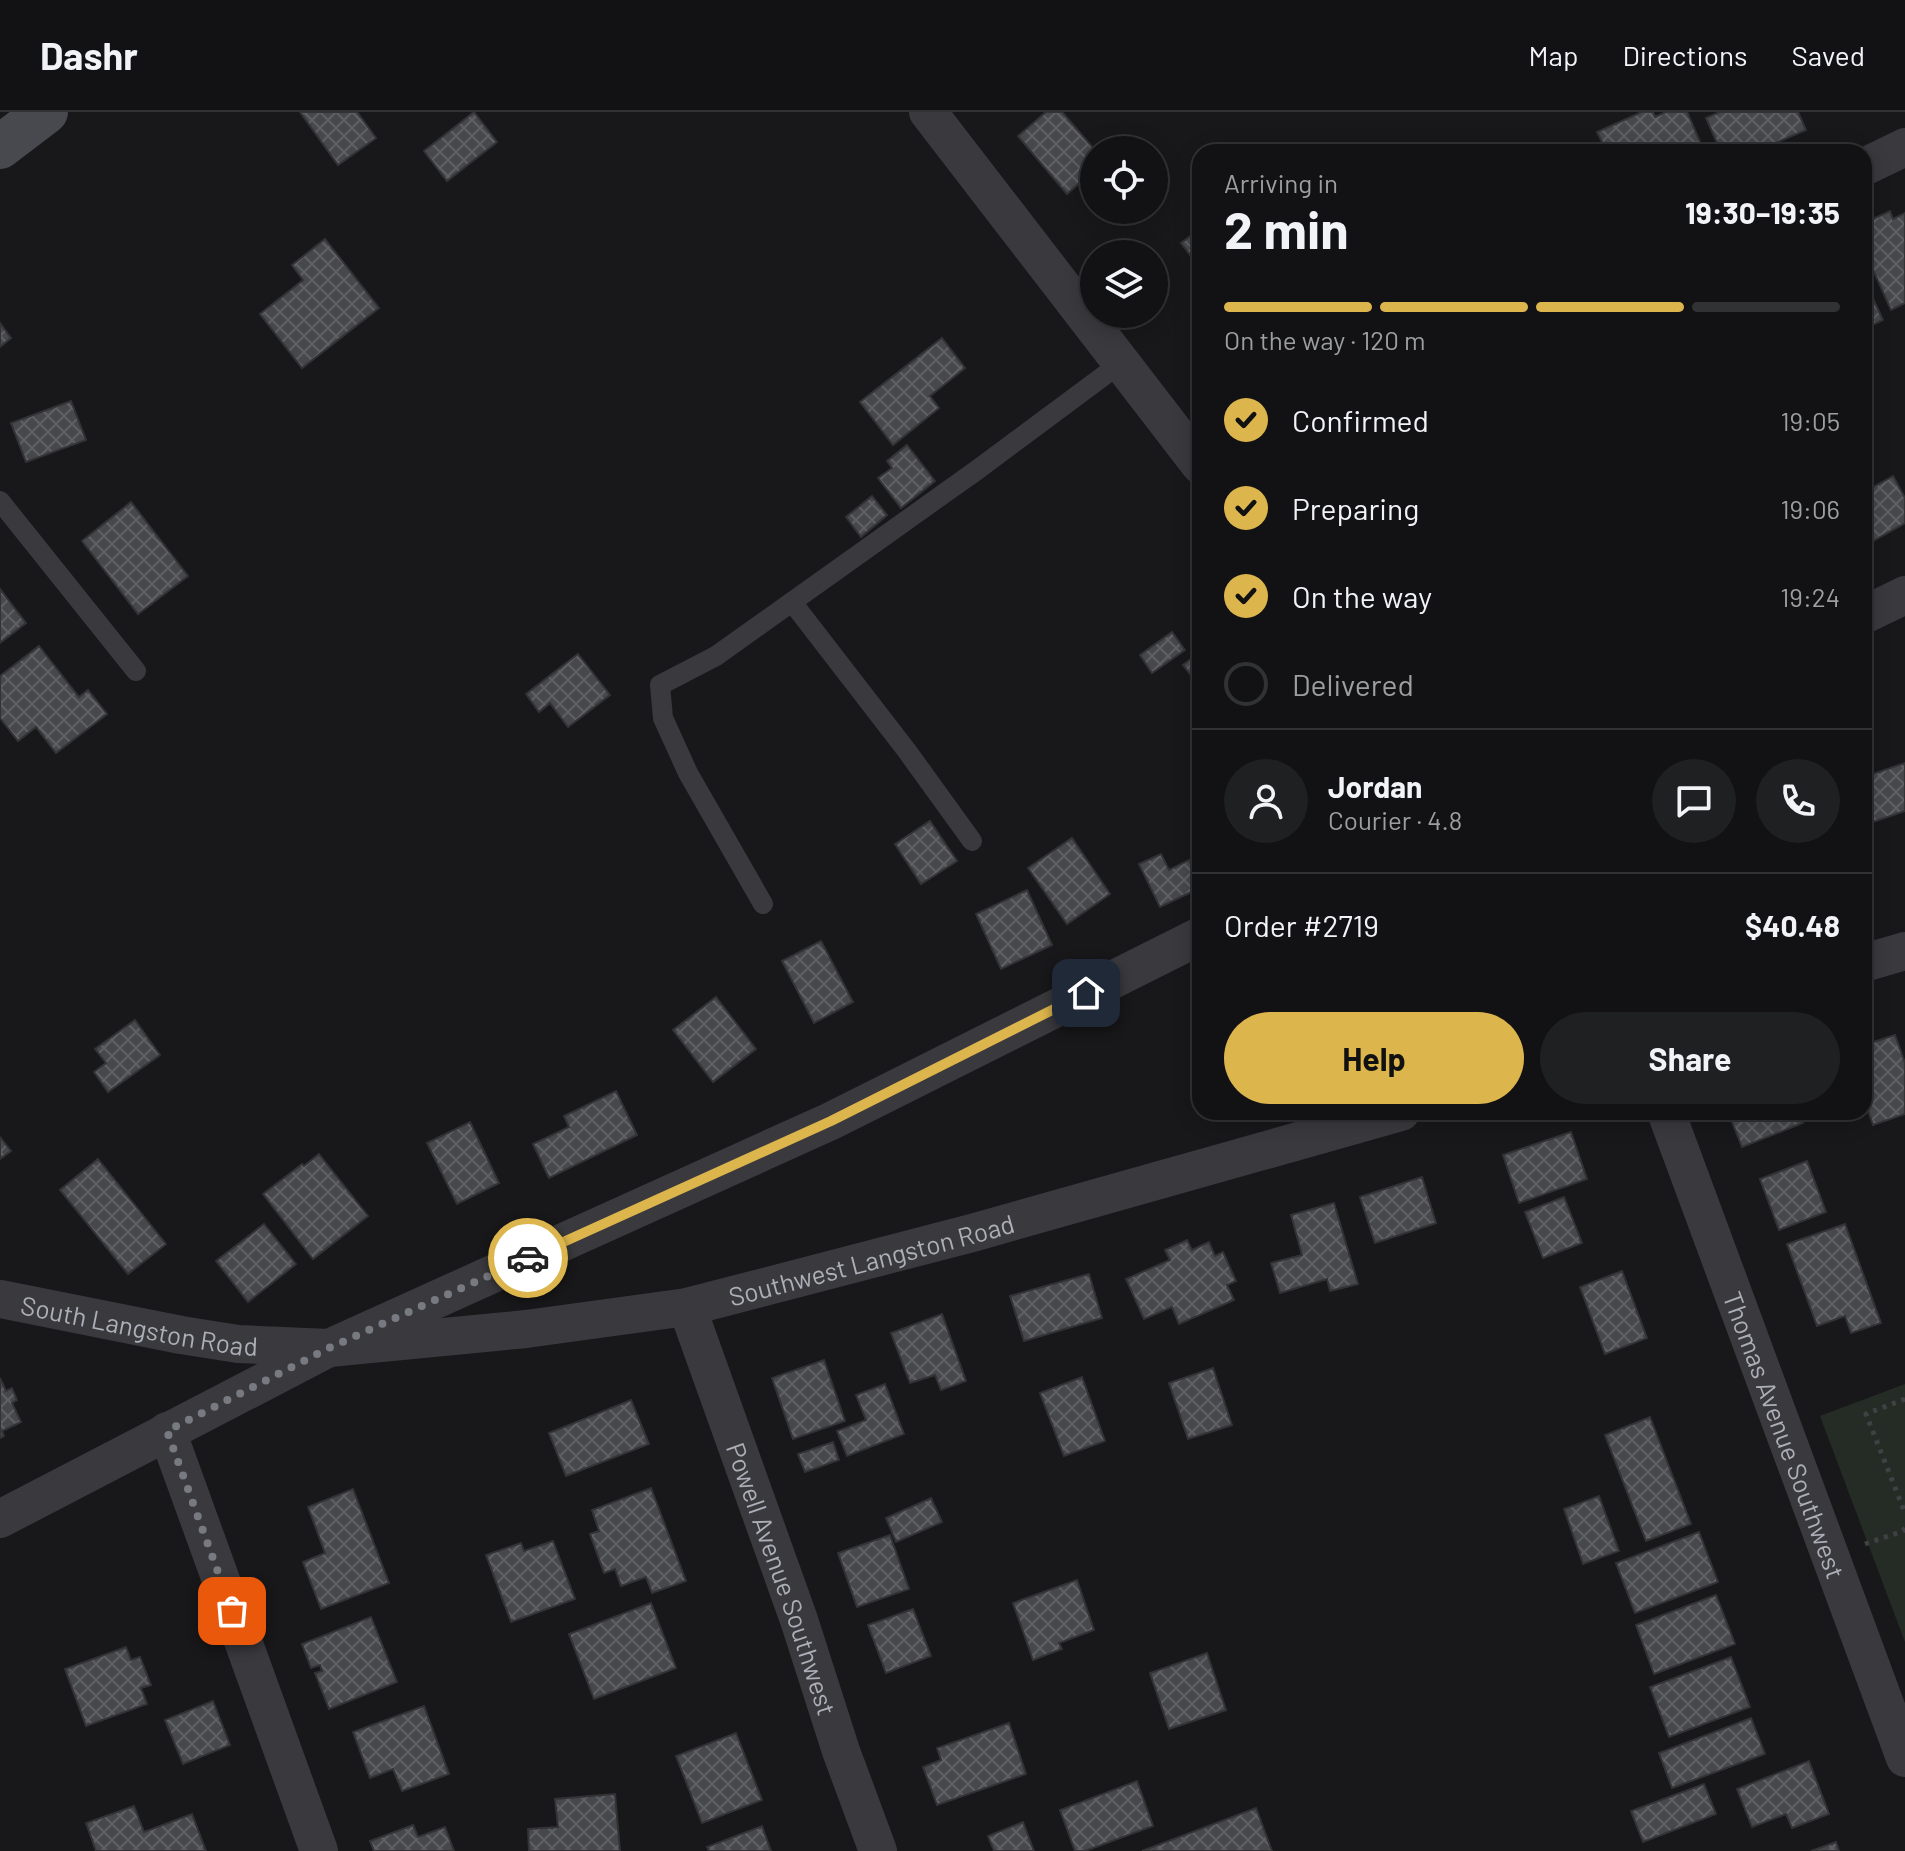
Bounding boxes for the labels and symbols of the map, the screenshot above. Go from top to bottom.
pin [1052,959,1120,1027]
street label: Southwest Langston Road [725,1206,1017,1311]
courier [488,1218,568,1298]
street label: Thomas Avenue Southwest [1718,1287,1853,1582]
street label: South Langston Road [18,1288,259,1360]
street label: Powell Avenue Southwest [721,1438,844,1719]
pin [198,1577,266,1645]

